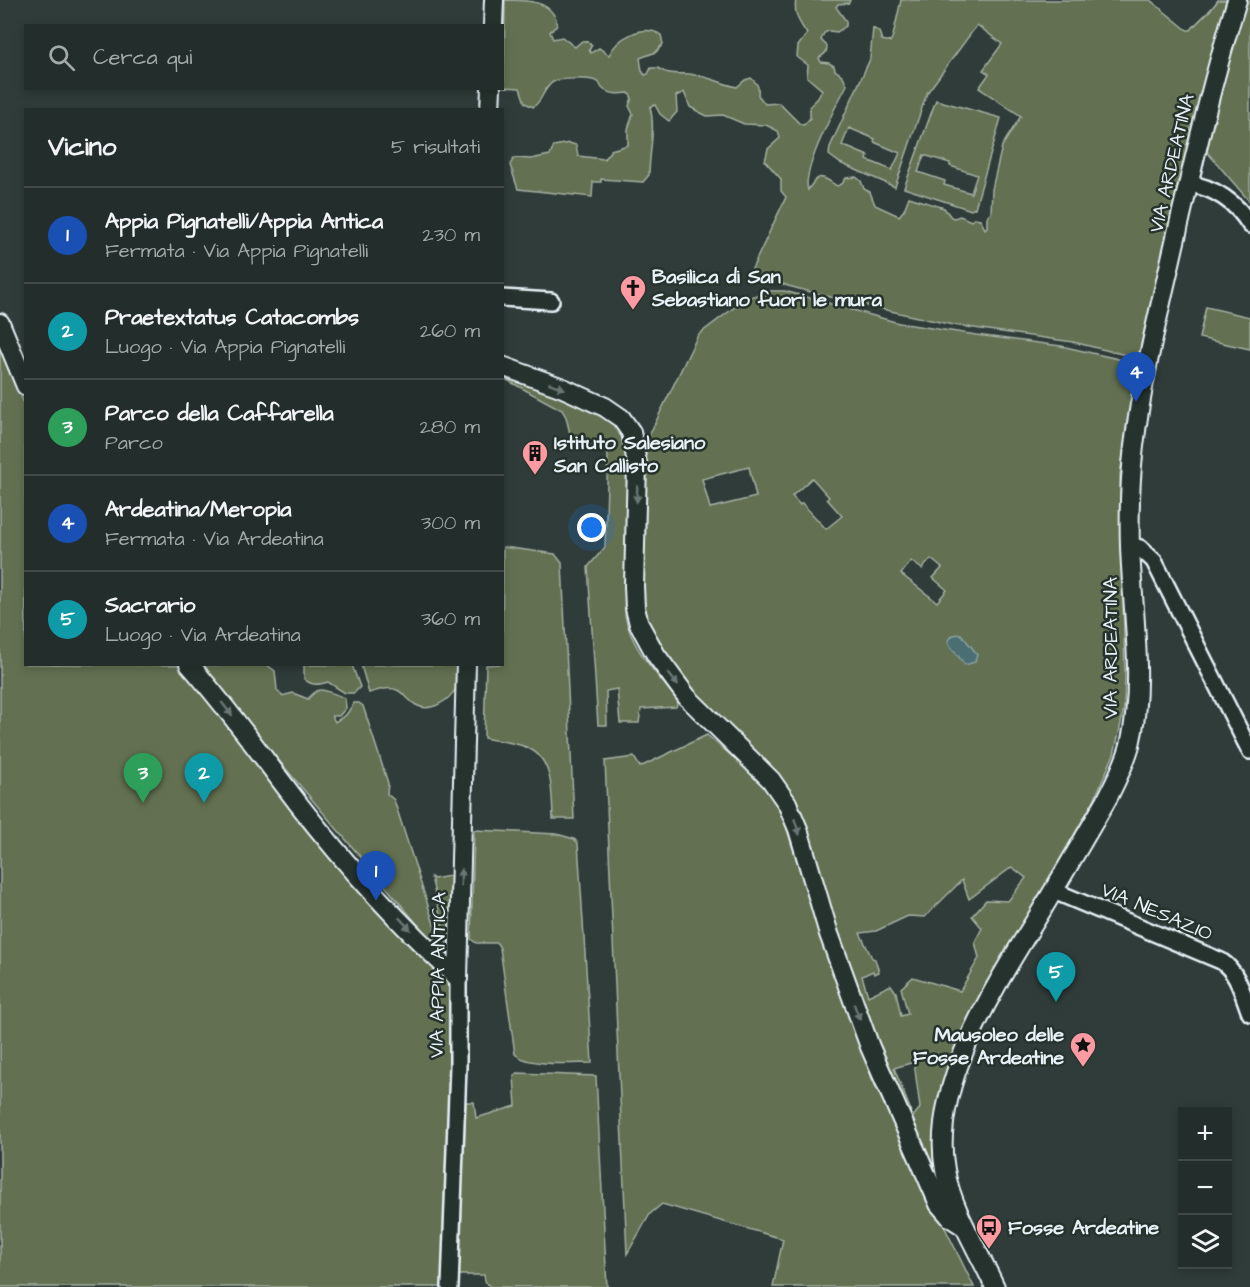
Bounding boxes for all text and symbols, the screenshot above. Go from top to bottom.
search box [24,24,504,90]
icon: search [45,41,78,74]
text: Cerca qui [93,42,192,73]
street label: VIA ARDEATINA [1142,91,1202,236]
text: Vicino [48,129,116,165]
text: 5 risultati [391,133,480,161]
text: Appia Pignatelli/Appia Antica [105,206,383,237]
text: 1 [66,221,69,249]
text: 230 m [422,221,480,249]
text: Fermata · Via Appia Pignatelli [105,237,368,265]
place label: Basilica di San Sebastiano fuori le mura [651,263,883,314]
church icon: Basilica di San Sebastiano fuori le mura [618,273,648,311]
text: Praetextatus Catacombs [105,302,359,333]
text: 2 [62,317,73,345]
text: 260 m [420,317,480,345]
text: Luogo · Via Appia Pignatelli [105,333,345,361]
pin: 4 [1116,352,1156,402]
one-way arrow [549,381,567,391]
text: Parco della Caffarella [105,398,334,429]
text: 3 [62,413,73,441]
text: 280 m [419,413,480,441]
text: Parco [105,429,163,457]
place label: Istituto Salesiano San Callisto [553,429,706,480]
building icon: Istituto Salesiano San Callisto [520,438,550,476]
one-way arrow [633,485,642,504]
text: Ardeatina/Meropia [105,494,291,525]
text: 4 [61,509,74,537]
text: 300 m [421,509,480,537]
your location [577,513,606,542]
text: Fermata · Via Ardeatina [105,525,324,553]
street label: VIA ARDEATINA [1097,577,1125,719]
text: Sacrario [105,590,195,621]
text: 5 [60,605,75,633]
text: 360 m [421,605,480,633]
text: Luogo · Via Ardeatina [105,621,301,649]
one-way arrow [667,670,679,686]
one-way arrow [220,701,233,716]
pin: 3 [124,754,162,803]
pin: 2 [184,754,224,803]
one-way arrow [793,818,802,836]
pin: 1 [356,852,395,901]
one-way arrow [456,868,465,887]
street label: VIA NESAZIO [1097,876,1217,948]
street label: VIA APPIA ANTICA [423,891,453,1058]
one-way arrow [397,916,411,930]
pin: 5 [1036,952,1076,1002]
one-way arrow [853,1003,862,1021]
place label: Mausoleo delle Fosse Ardeatine [913,1021,1064,1072]
place icon: Mausoleo delle Fosse Ardeatine [1068,1030,1098,1068]
map controls [1178,1107,1232,1269]
button: + [1178,1107,1232,1161]
button: − [1178,1161,1232,1215]
bus stop icon: Fosse Ardeatine [974,1212,1004,1250]
place label: Fosse Ardeatine [1008,1214,1159,1242]
button: layers [1178,1215,1232,1269]

